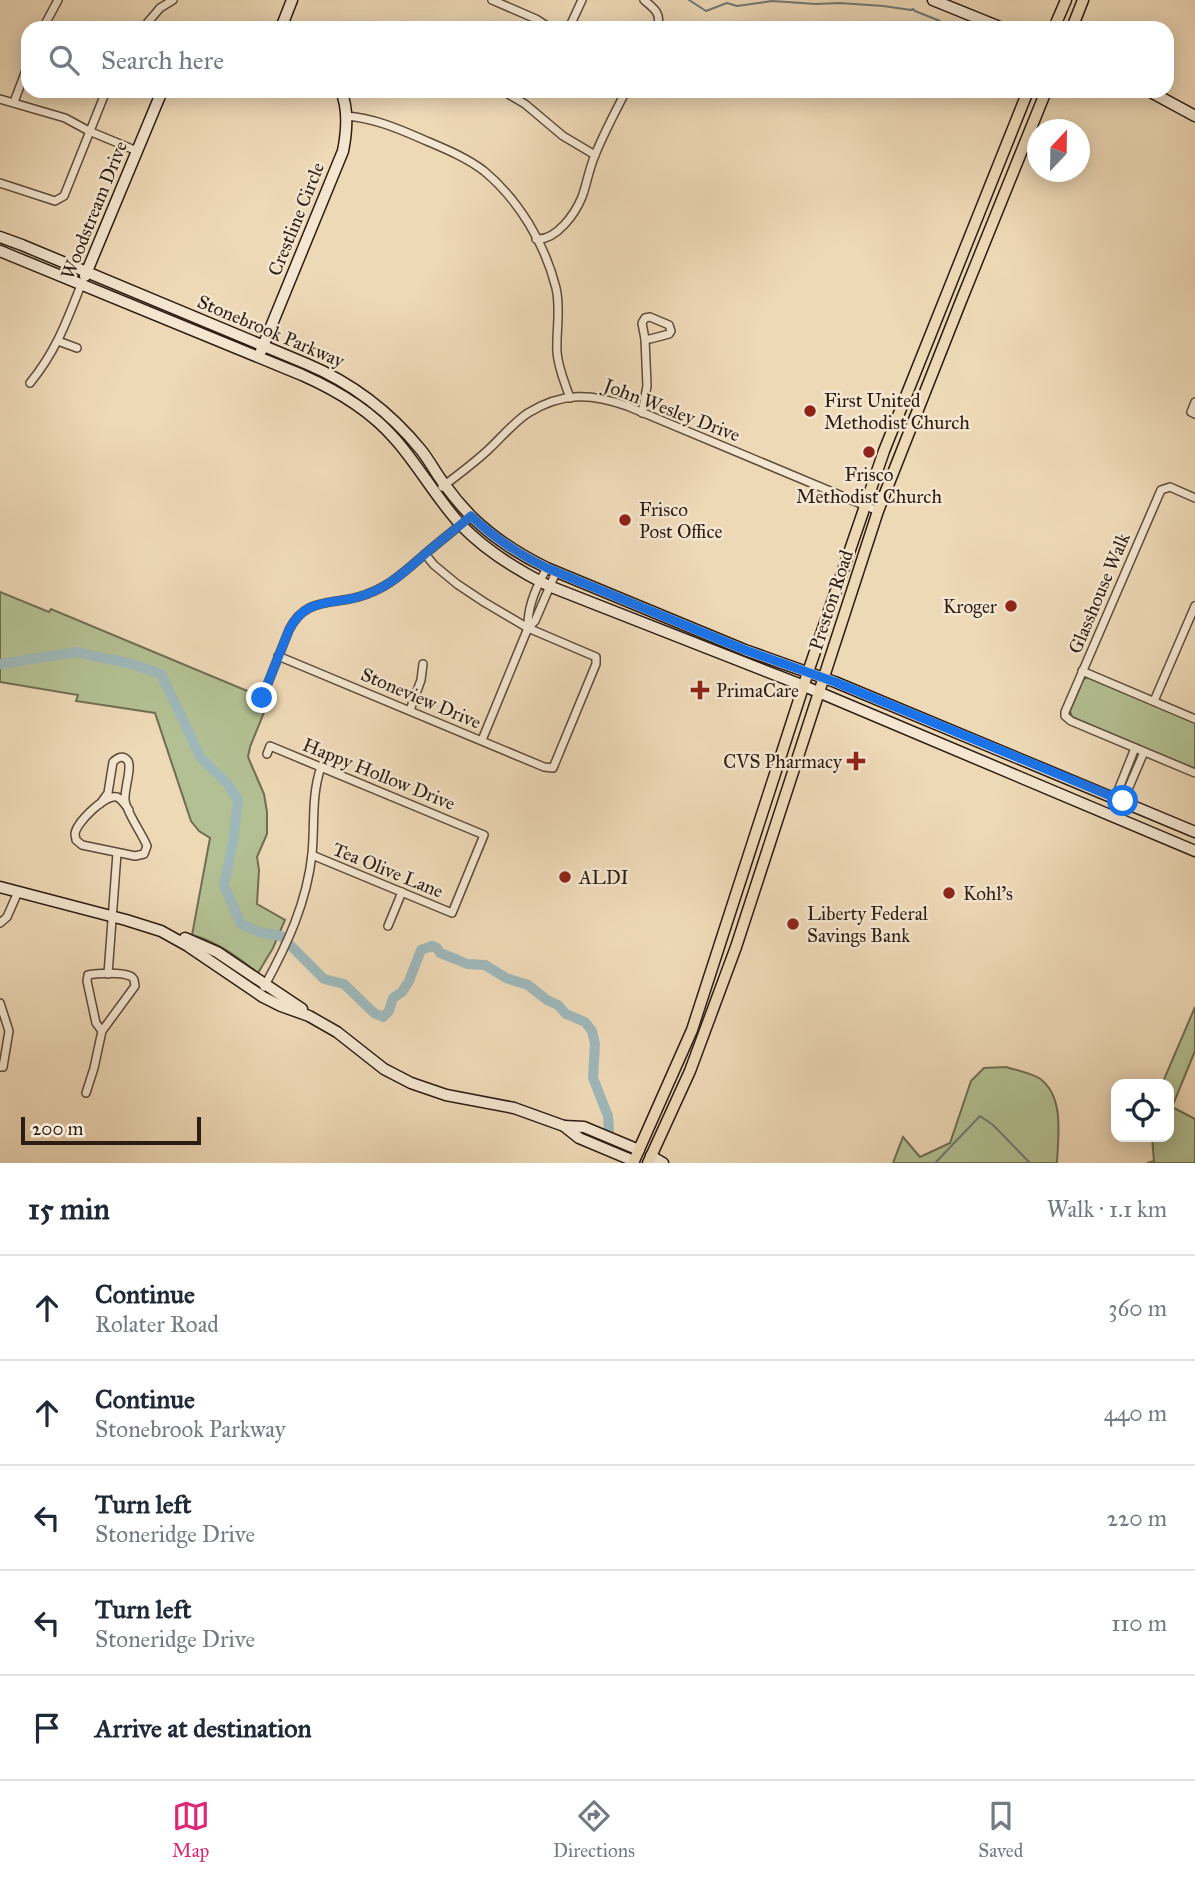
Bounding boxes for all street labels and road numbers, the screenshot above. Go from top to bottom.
street label: Woodstream Drive [56,138,132,282]
street label: Crestline Circle [263,159,329,279]
street label: Stonebrook Parkway [194,290,349,373]
street label: John Wesley Drive [599,373,743,447]
street label: Glasshouse Walk [1063,529,1135,657]
street label: Preston Road [804,547,858,653]
street label: Stoneview Drive [358,662,485,734]
street label: Happy Hollow Drive [299,733,459,815]
street label: Tea Olive Lane [329,837,447,903]

